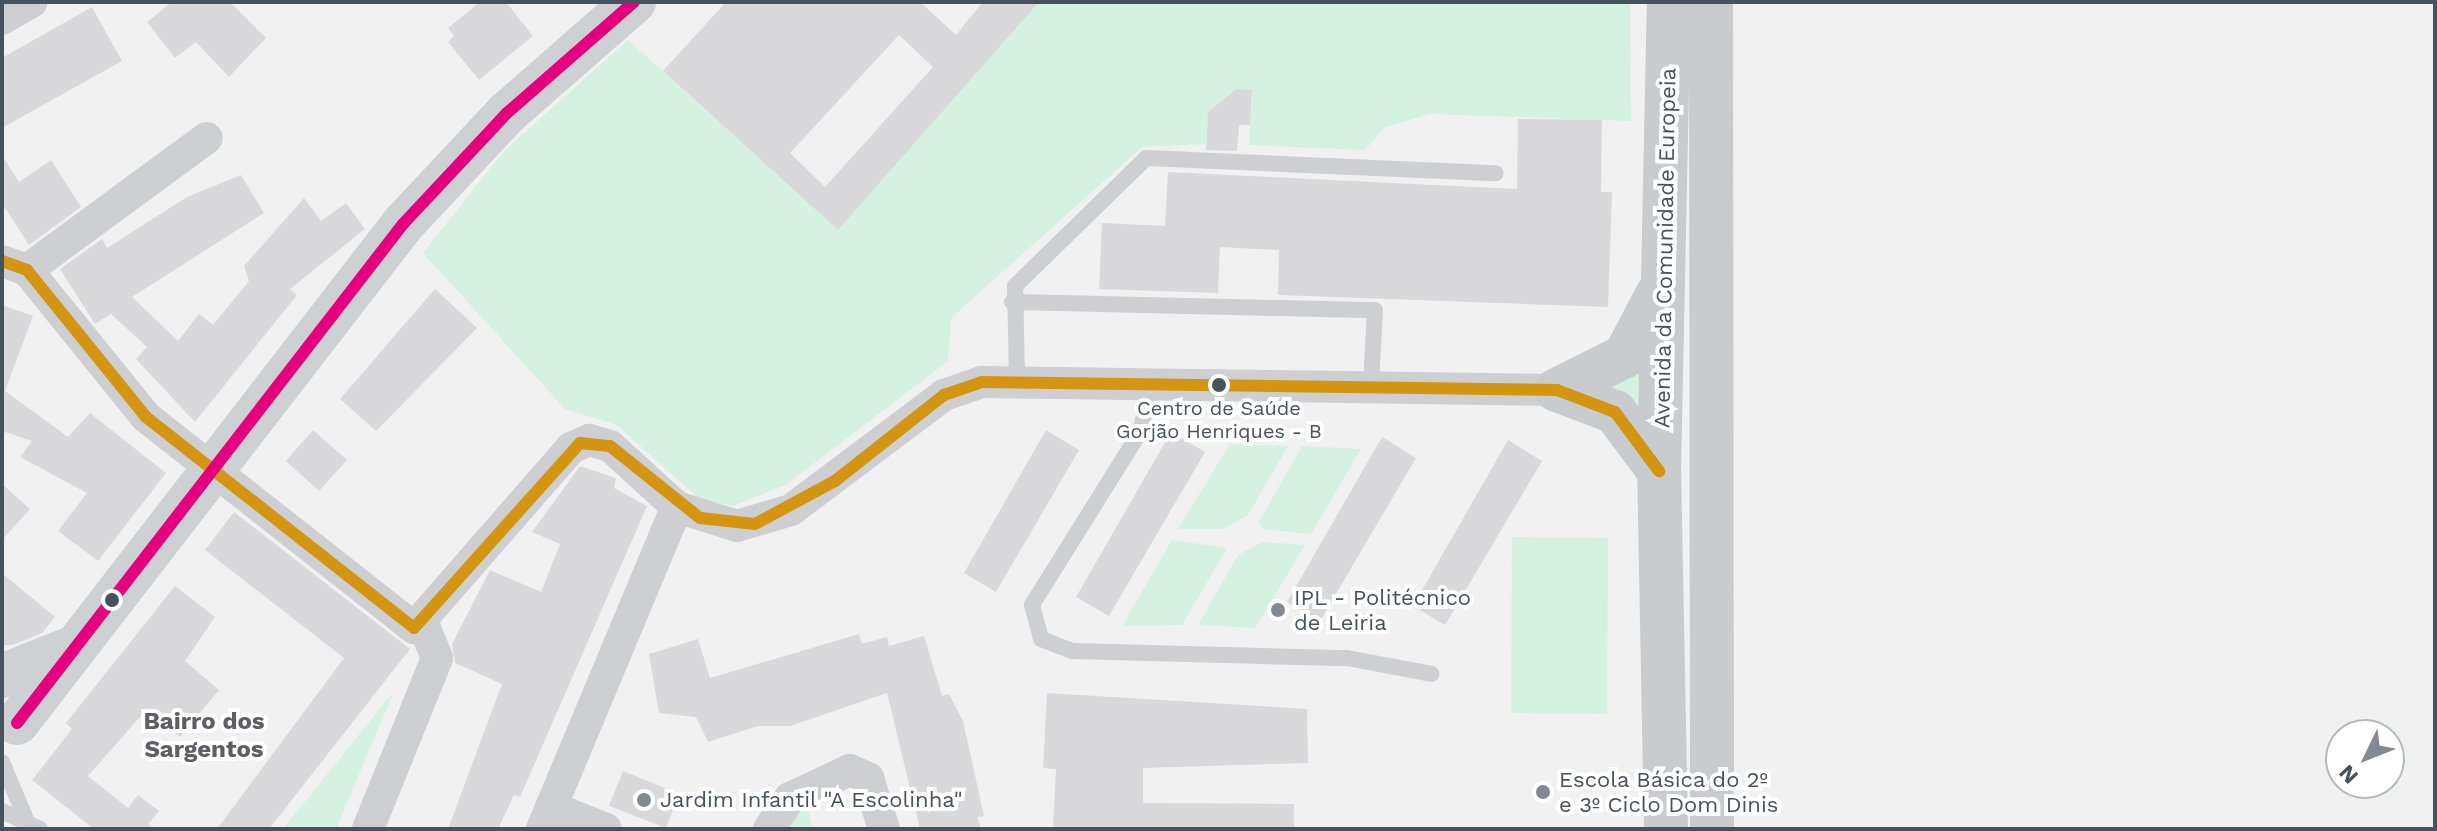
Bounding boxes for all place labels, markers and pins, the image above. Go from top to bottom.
marker: Centro de Saúde Gorjão Henriques - B [1211,377,1227,393]
place label: Centro de Saúde Gorjão Henriques - B [1116,396,1322,443]
place label: IPL - Politécnico de Leiria [1294,584,1472,636]
unlabelled marker [104,592,120,608]
marker: IPL - Politécnico de Leiria [1269,601,1287,619]
place label: Escola Básica do 2º e 3º Ciclo Dom Dinis [1559,766,1778,818]
marker: Escola Básica do 2º e 3º Ciclo Dom Dinis [1534,783,1552,801]
place label: Jardim Infantil "A Escolinha" [660,787,964,813]
marker: Jardim Infantil "A Escolinha" [635,791,653,809]

